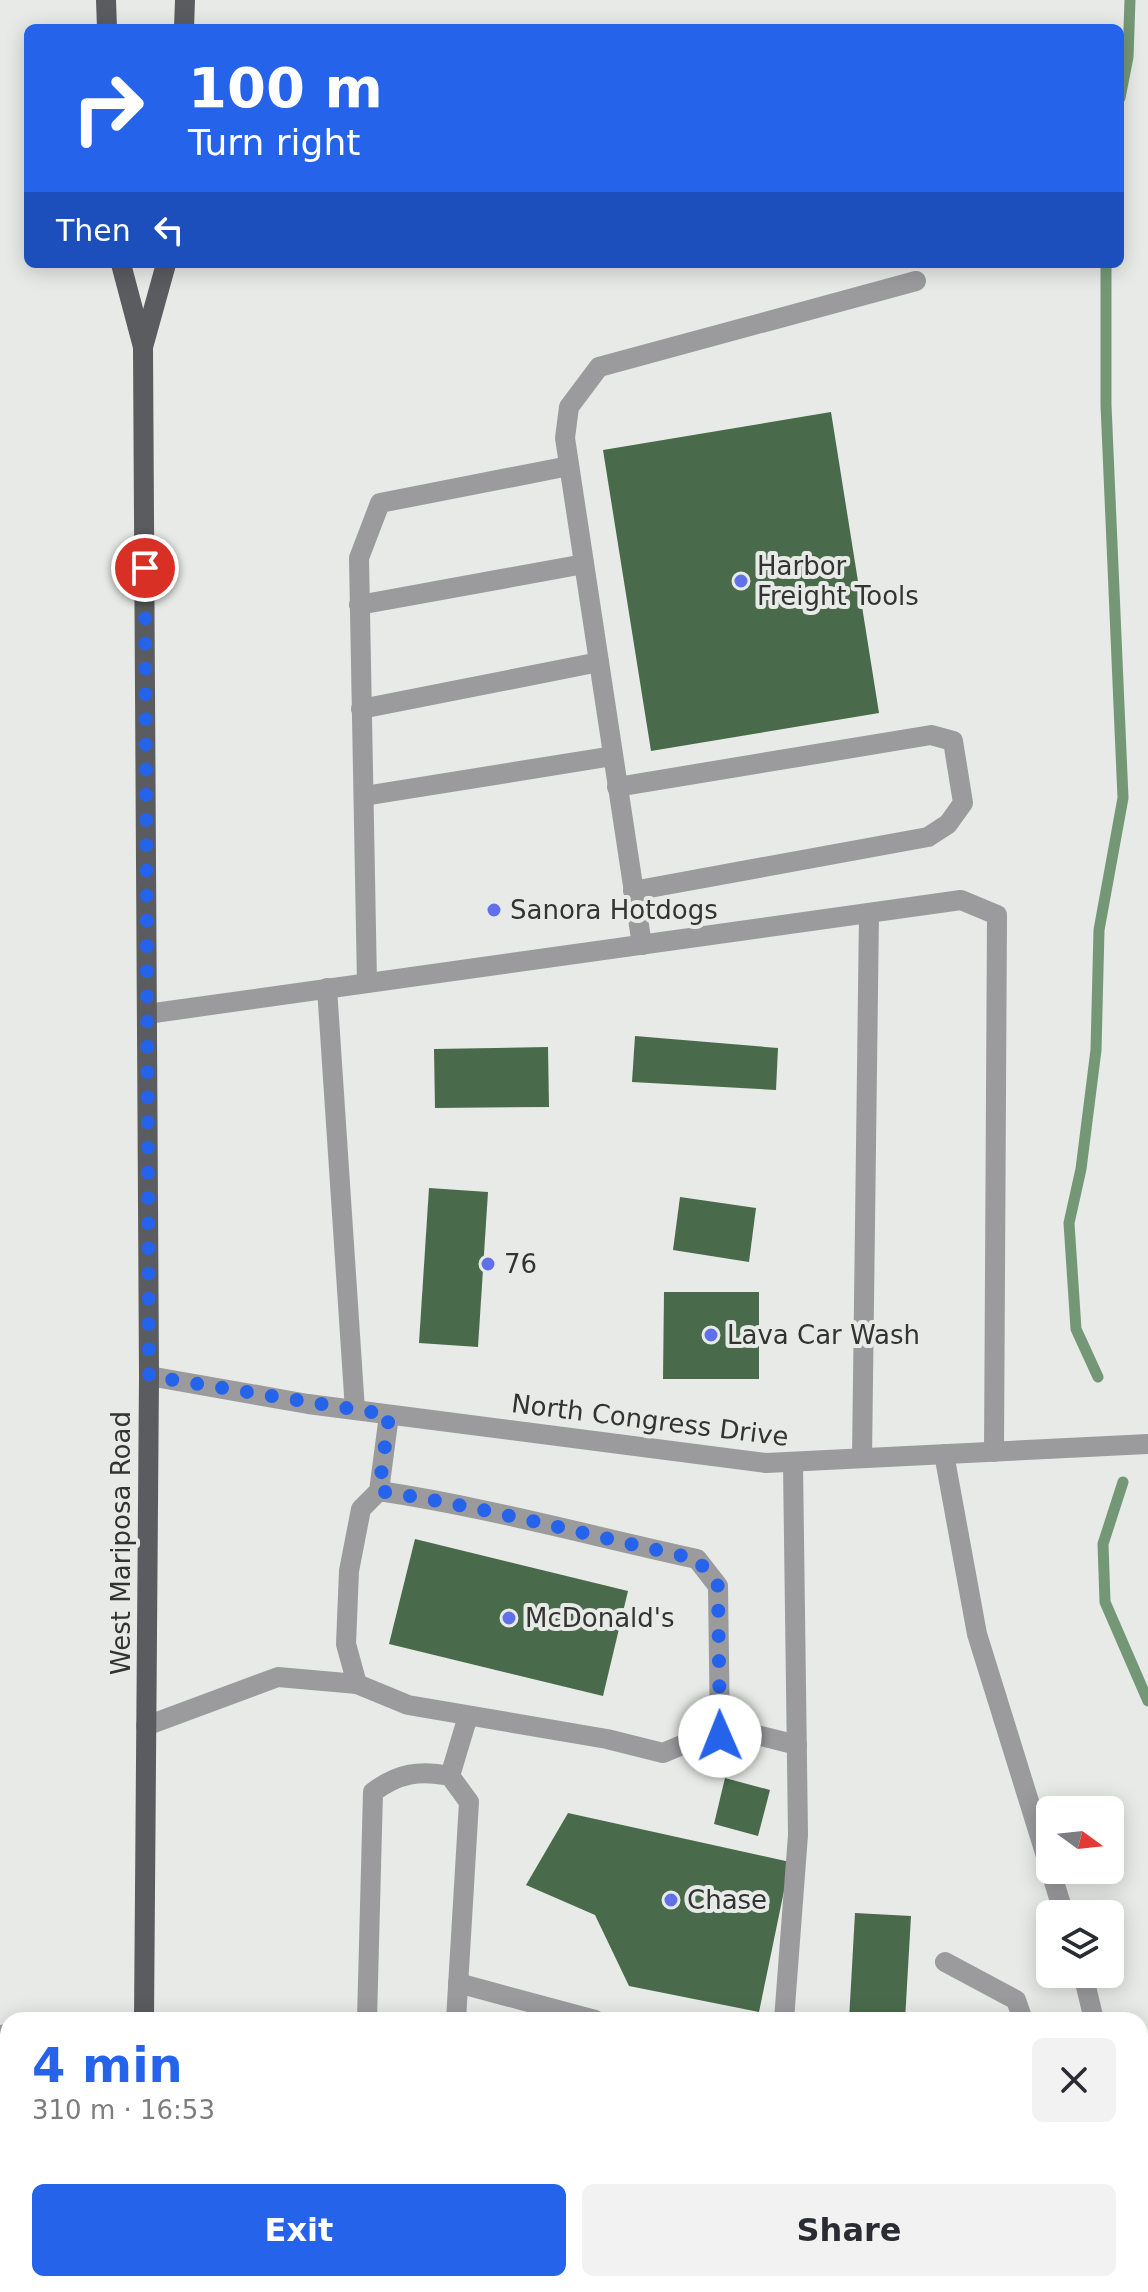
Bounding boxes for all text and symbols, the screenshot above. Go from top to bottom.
text: 100 m [188,55,383,120]
icon: right [56,56,160,160]
text: Turn right [188,122,360,163]
icon: left [147,208,191,252]
text: Then [56,213,131,248]
pin [111,534,179,602]
icon: arrive [123,546,167,590]
place label: Harbor Freight Tools [757,551,919,611]
marker: Harbor Freight Tools [732,572,750,590]
place label: Sanora Hotdogs [510,895,718,925]
marker: Sanora Hotdogs [485,901,503,919]
place label: 76 [504,1249,537,1279]
marker: 76 [479,1255,497,1273]
place label: Lava Car Wash [727,1320,920,1350]
marker: Lava Car Wash [702,1326,720,1344]
street label: North Congress Drive [510,1388,790,1452]
street label: West Mariposa Road [106,1411,136,1675]
place label: McDonald's [525,1603,675,1633]
marker: McDonald's [500,1609,518,1627]
position arrow [678,1694,762,1778]
north arrow [1036,1796,1124,1884]
map controls [1036,1796,1124,1988]
place label: Chase [687,1885,767,1915]
marker: Chase [662,1891,680,1909]
button: layers [1036,1900,1124,1988]
text: 4 min [32,2037,183,2093]
button: close [1032,2038,1116,2122]
text: 310 m · 16:53 [32,2095,215,2125]
button: Exit [32,2184,566,2276]
button: Share [582,2184,1116,2276]

